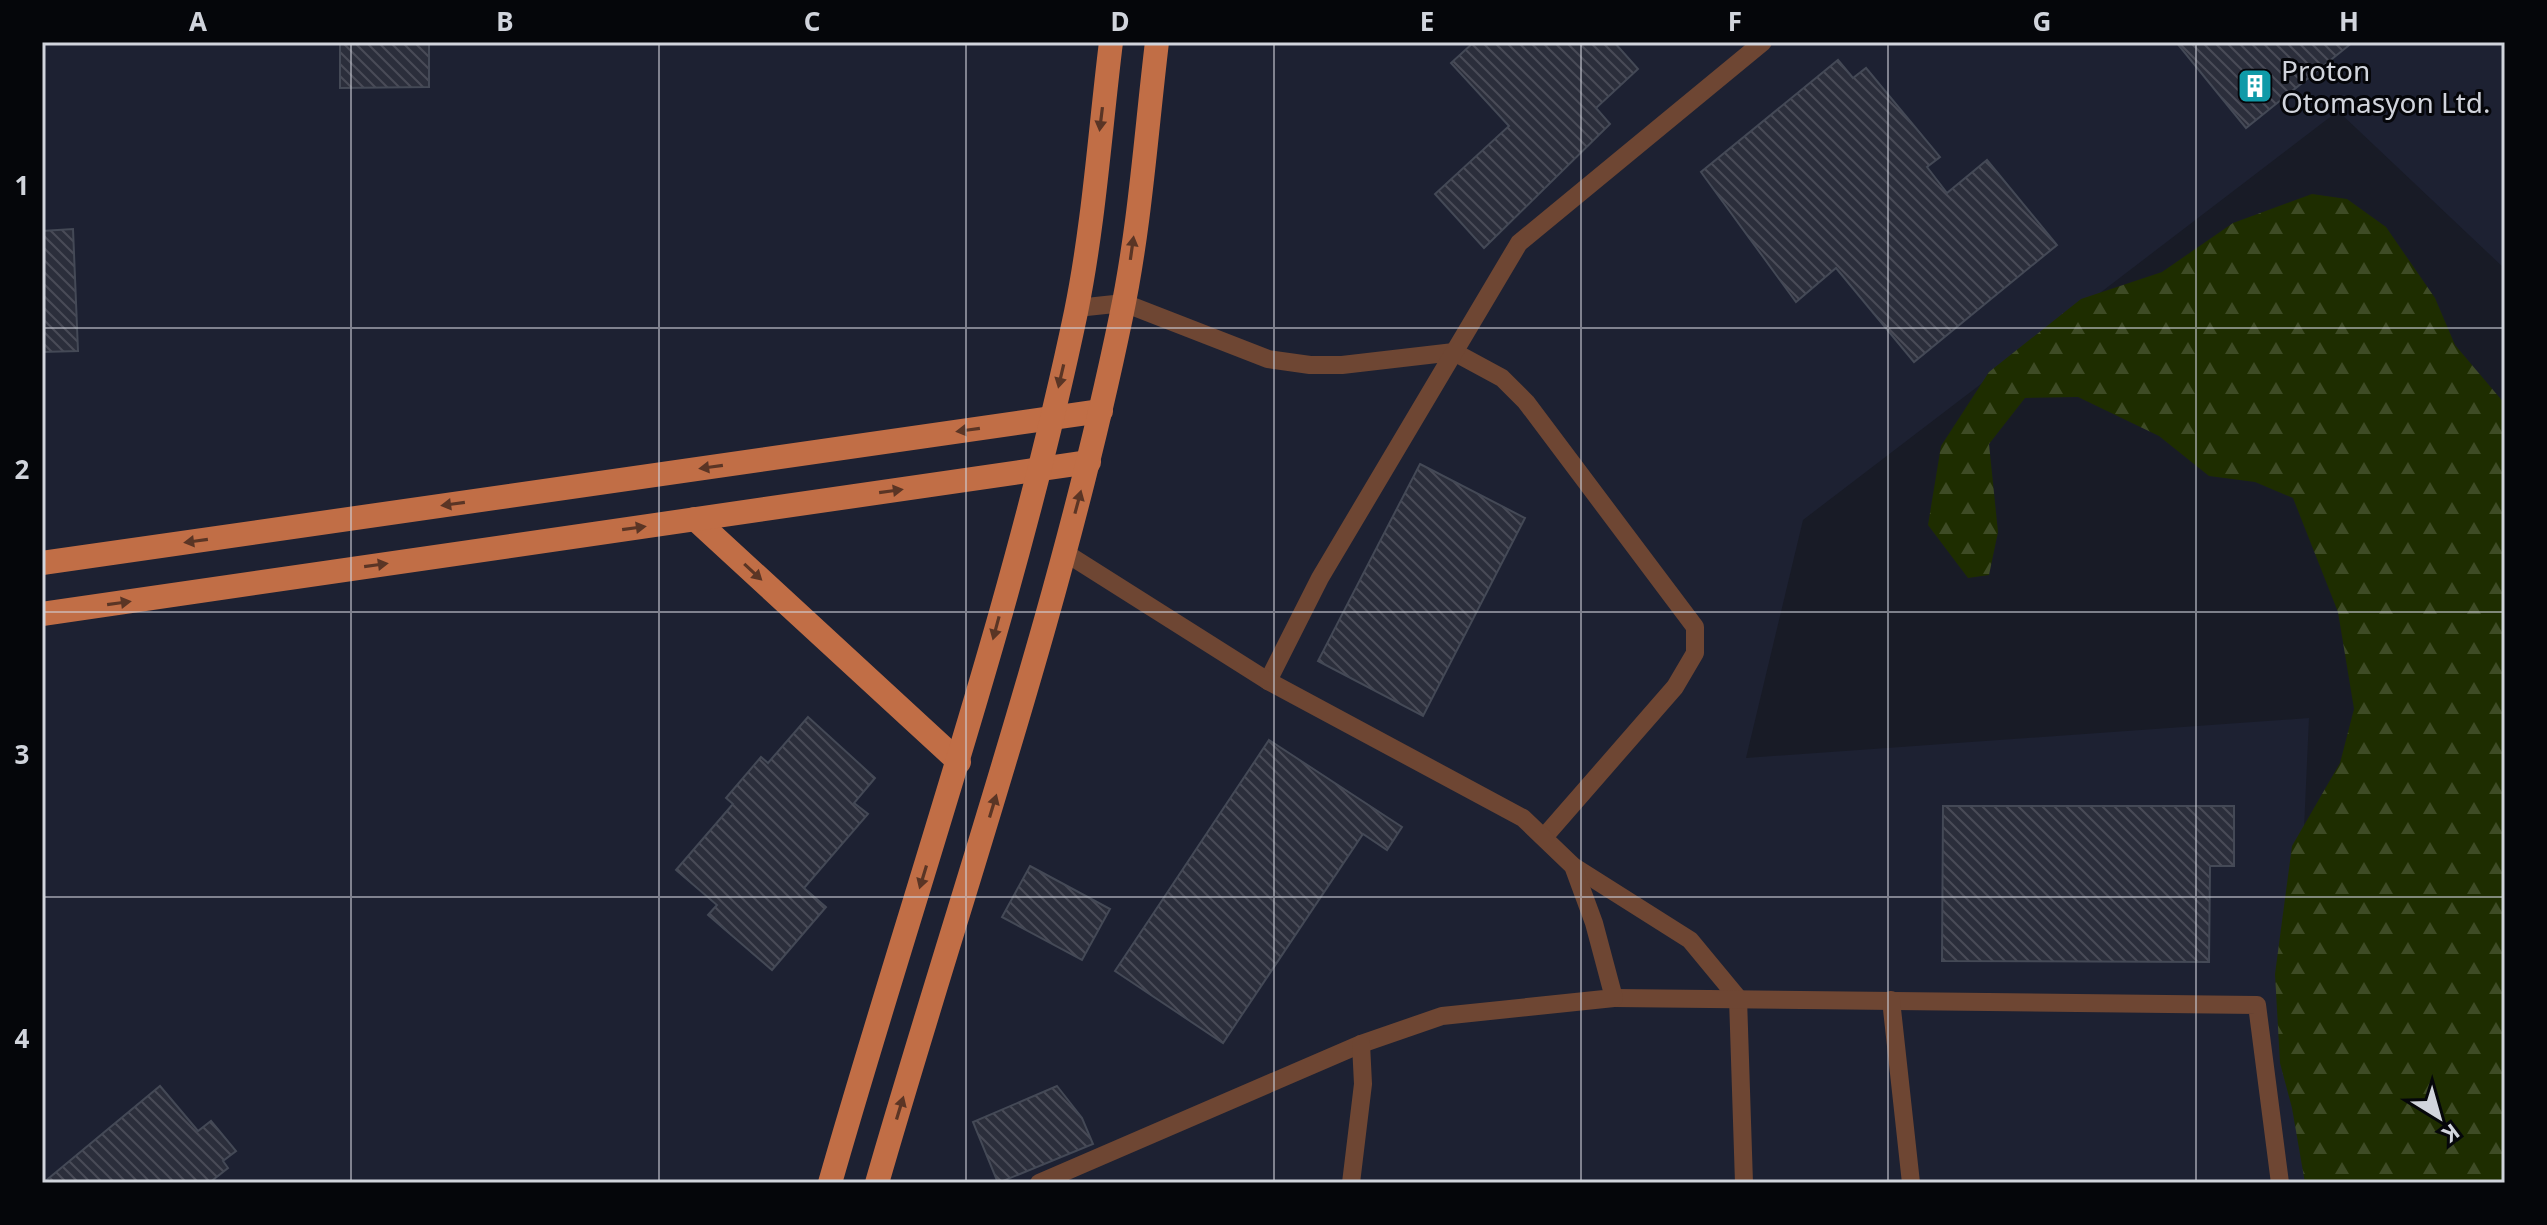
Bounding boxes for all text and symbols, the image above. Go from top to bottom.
text: A [189,3,207,39]
text: B [496,3,514,39]
text: C [804,3,820,39]
text: D [1110,3,1130,39]
text: E [1420,3,1434,39]
text: F [1728,3,1742,39]
text: G [2033,3,2051,39]
text: H [2339,3,2359,39]
place label: Proton Otomasyon Ltd. [2281,51,2491,121]
building icon: Proton Otomasyon Ltd. [2236,67,2274,105]
one-way arrow [1095,107,1108,132]
text: 1 [15,167,29,203]
one-way arrow [1126,235,1139,260]
one-way arrow [1054,364,1067,389]
one-way arrow [955,424,980,437]
text: 2 [15,451,30,487]
one-way arrow [698,461,723,474]
one-way arrow [879,484,904,497]
one-way arrow [1072,490,1084,515]
one-way arrow [441,498,466,511]
one-way arrow [622,521,647,534]
one-way arrow [183,535,208,548]
one-way arrow [364,558,389,571]
one-way arrow [743,562,762,580]
one-way arrow [107,596,132,609]
one-way arrow [989,616,1002,640]
text: 3 [15,736,29,772]
one-way arrow [987,794,1000,818]
one-way arrow [917,866,929,890]
text: 4 [15,1020,30,1056]
north arrow [2399,1077,2479,1157]
one-way arrow [894,1096,907,1120]
text: K [2436,1117,2466,1150]

